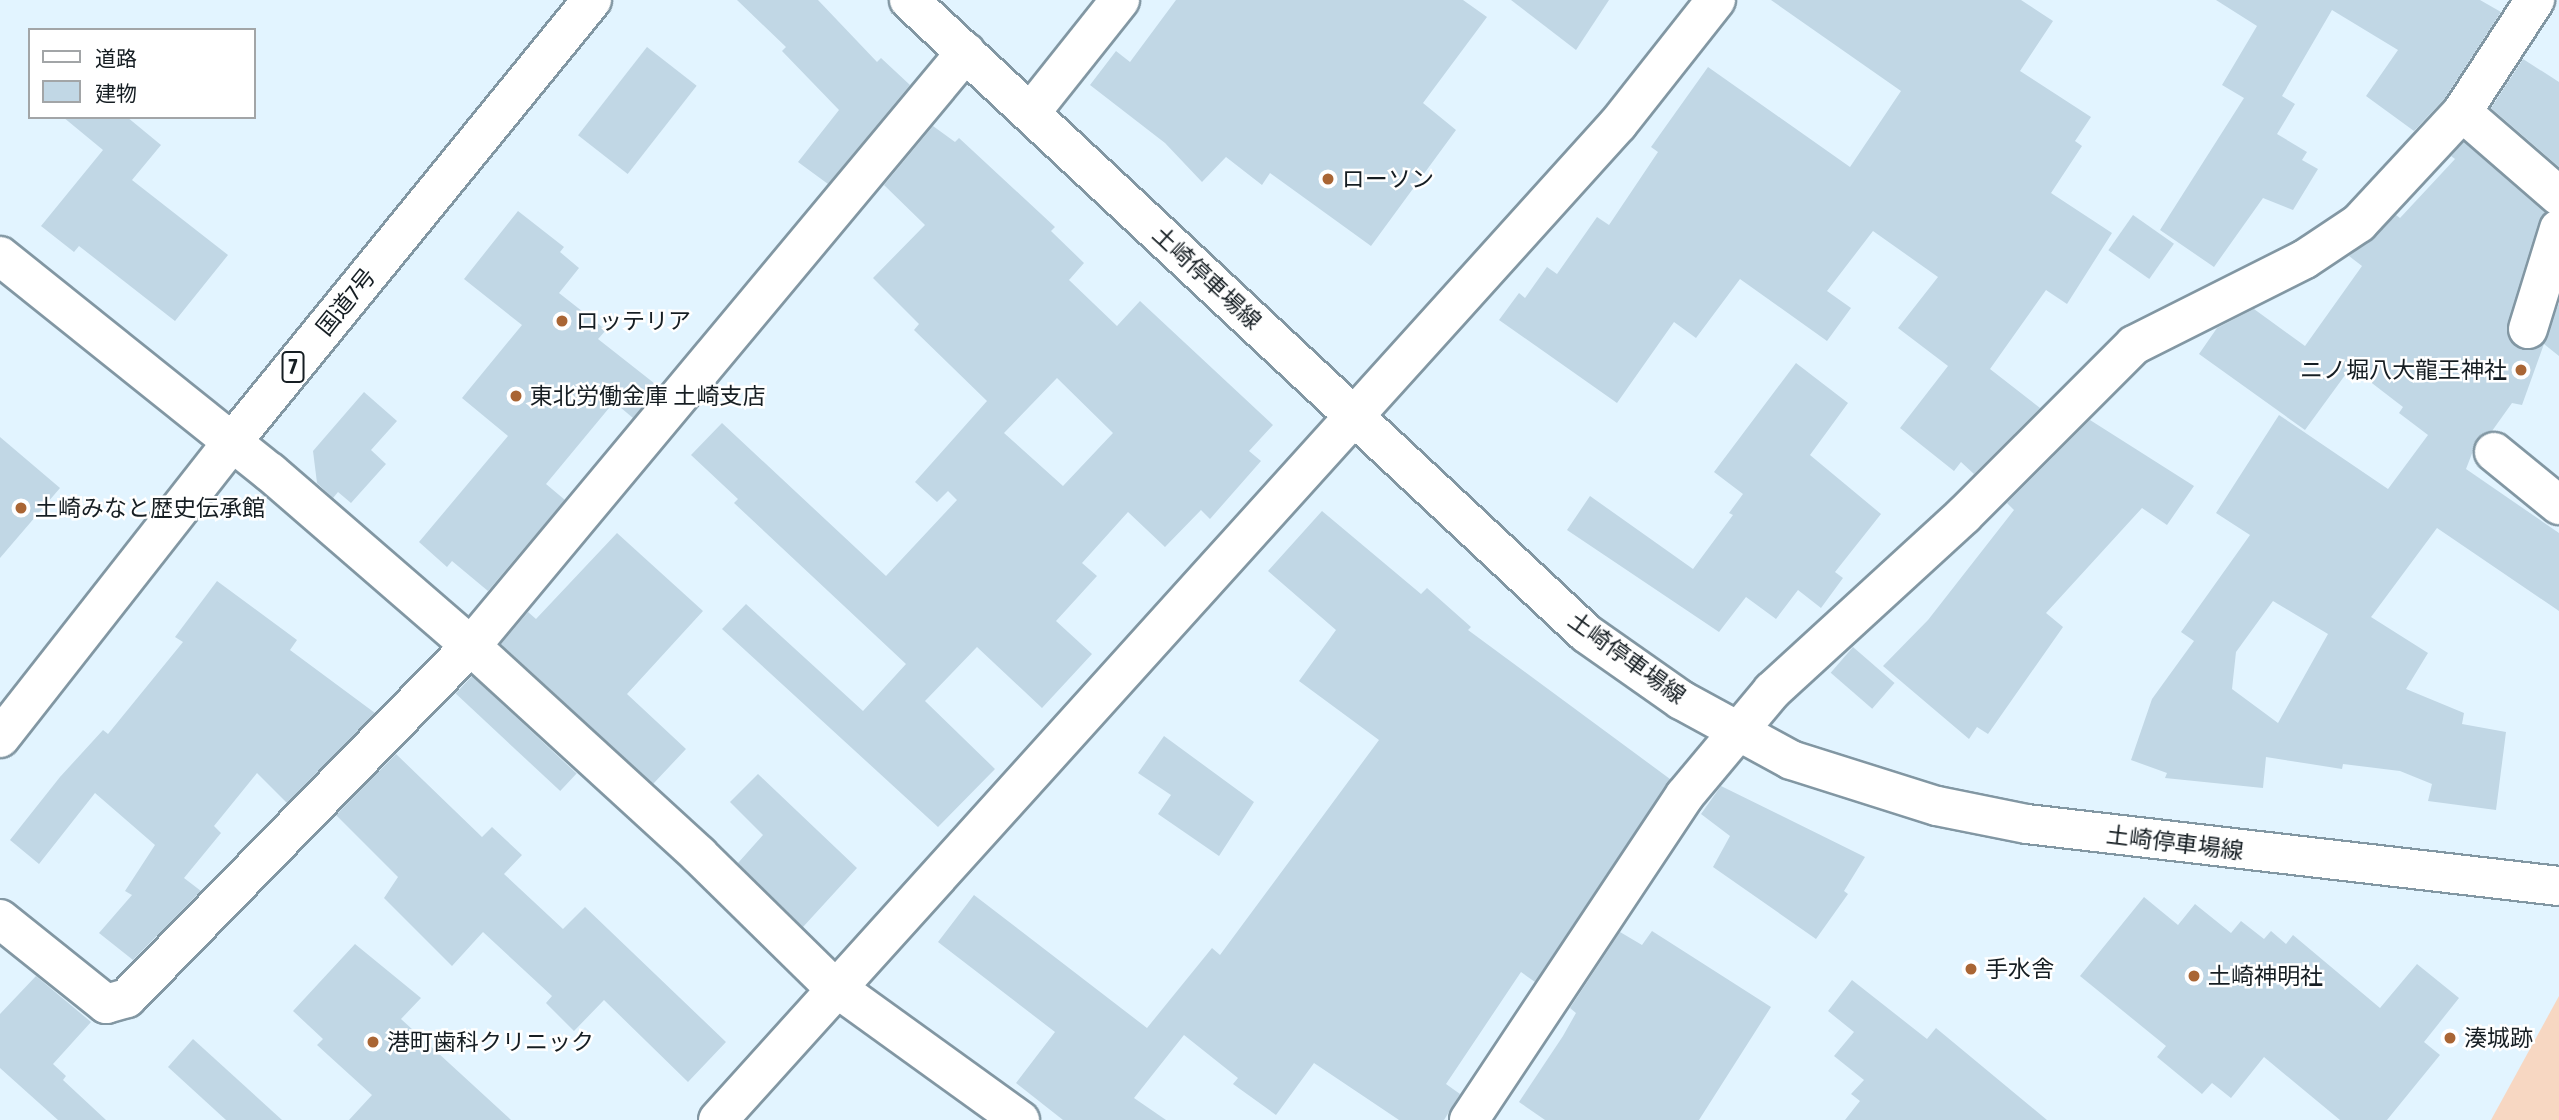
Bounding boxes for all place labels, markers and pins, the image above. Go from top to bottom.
place label: ローソン [1342,165,1434,193]
marker: ローソン [1320,171,1336,187]
place label: ロッテリア [576,307,691,335]
marker: ロッテリア [554,313,570,329]
place label: ニノ堀八大龍王神社 [2300,356,2507,384]
marker: ニノ堀八大龍王神社 [2513,362,2529,378]
place label: 東北労働金庫 土崎支店 [530,382,765,410]
marker: 東北労働金庫 土崎支店 [508,388,524,404]
place label: 土崎みなと歴史伝承館 [35,494,265,522]
marker: 土崎みなと歴史伝承館 [13,500,29,516]
place label: 手水舎 [1985,955,2054,983]
marker: 手水舎 [1963,961,1979,977]
place label: 土崎神明社 [2208,962,2323,990]
marker: 土崎神明社 [2186,968,2202,984]
place label: 湊城跡 [2464,1024,2533,1052]
place label: 港町歯科クリニック [387,1028,594,1056]
marker: 湊城跡 [2442,1030,2458,1046]
marker: 港町歯科クリニック [365,1034,381,1050]

